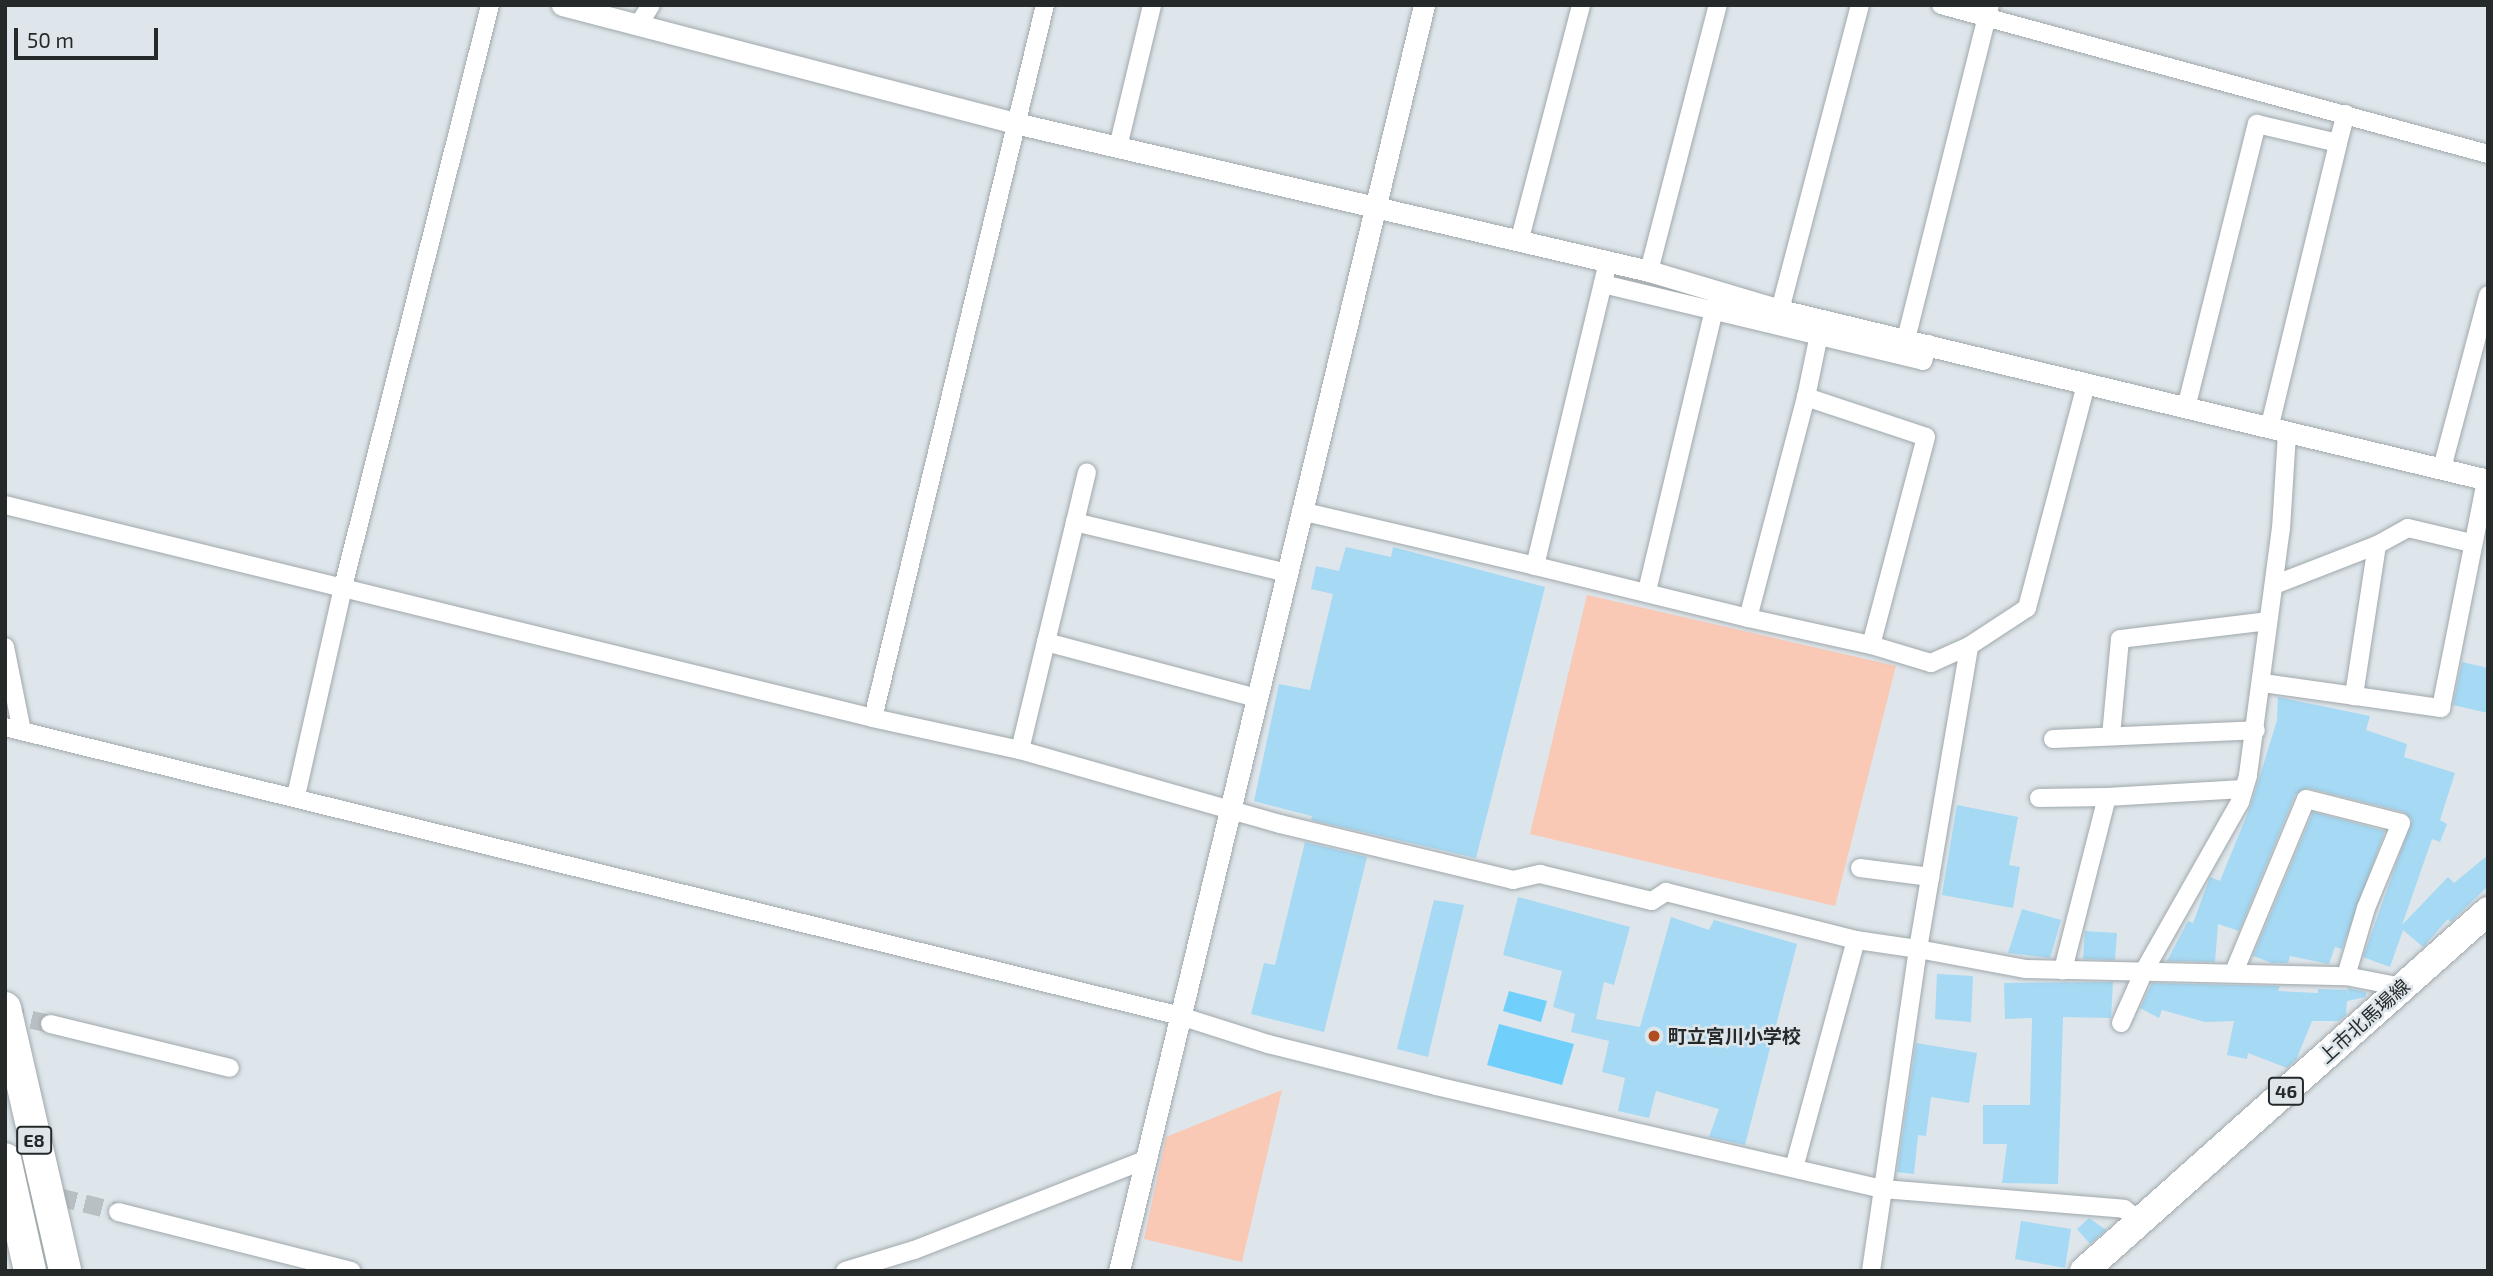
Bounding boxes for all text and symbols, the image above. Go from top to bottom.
scale bar [18,14,161,58]
text: 50 m [27,27,74,52]
street label: 上市北馬場線 [2314,974,2414,1068]
place label: 町立宮川小学校 [1668,1025,1801,1047]
marker: 町立宮川小学校 [1646,1028,1662,1044]
road number: 46 [2267,1076,2305,1106]
road number: E8 [15,1126,53,1154]

